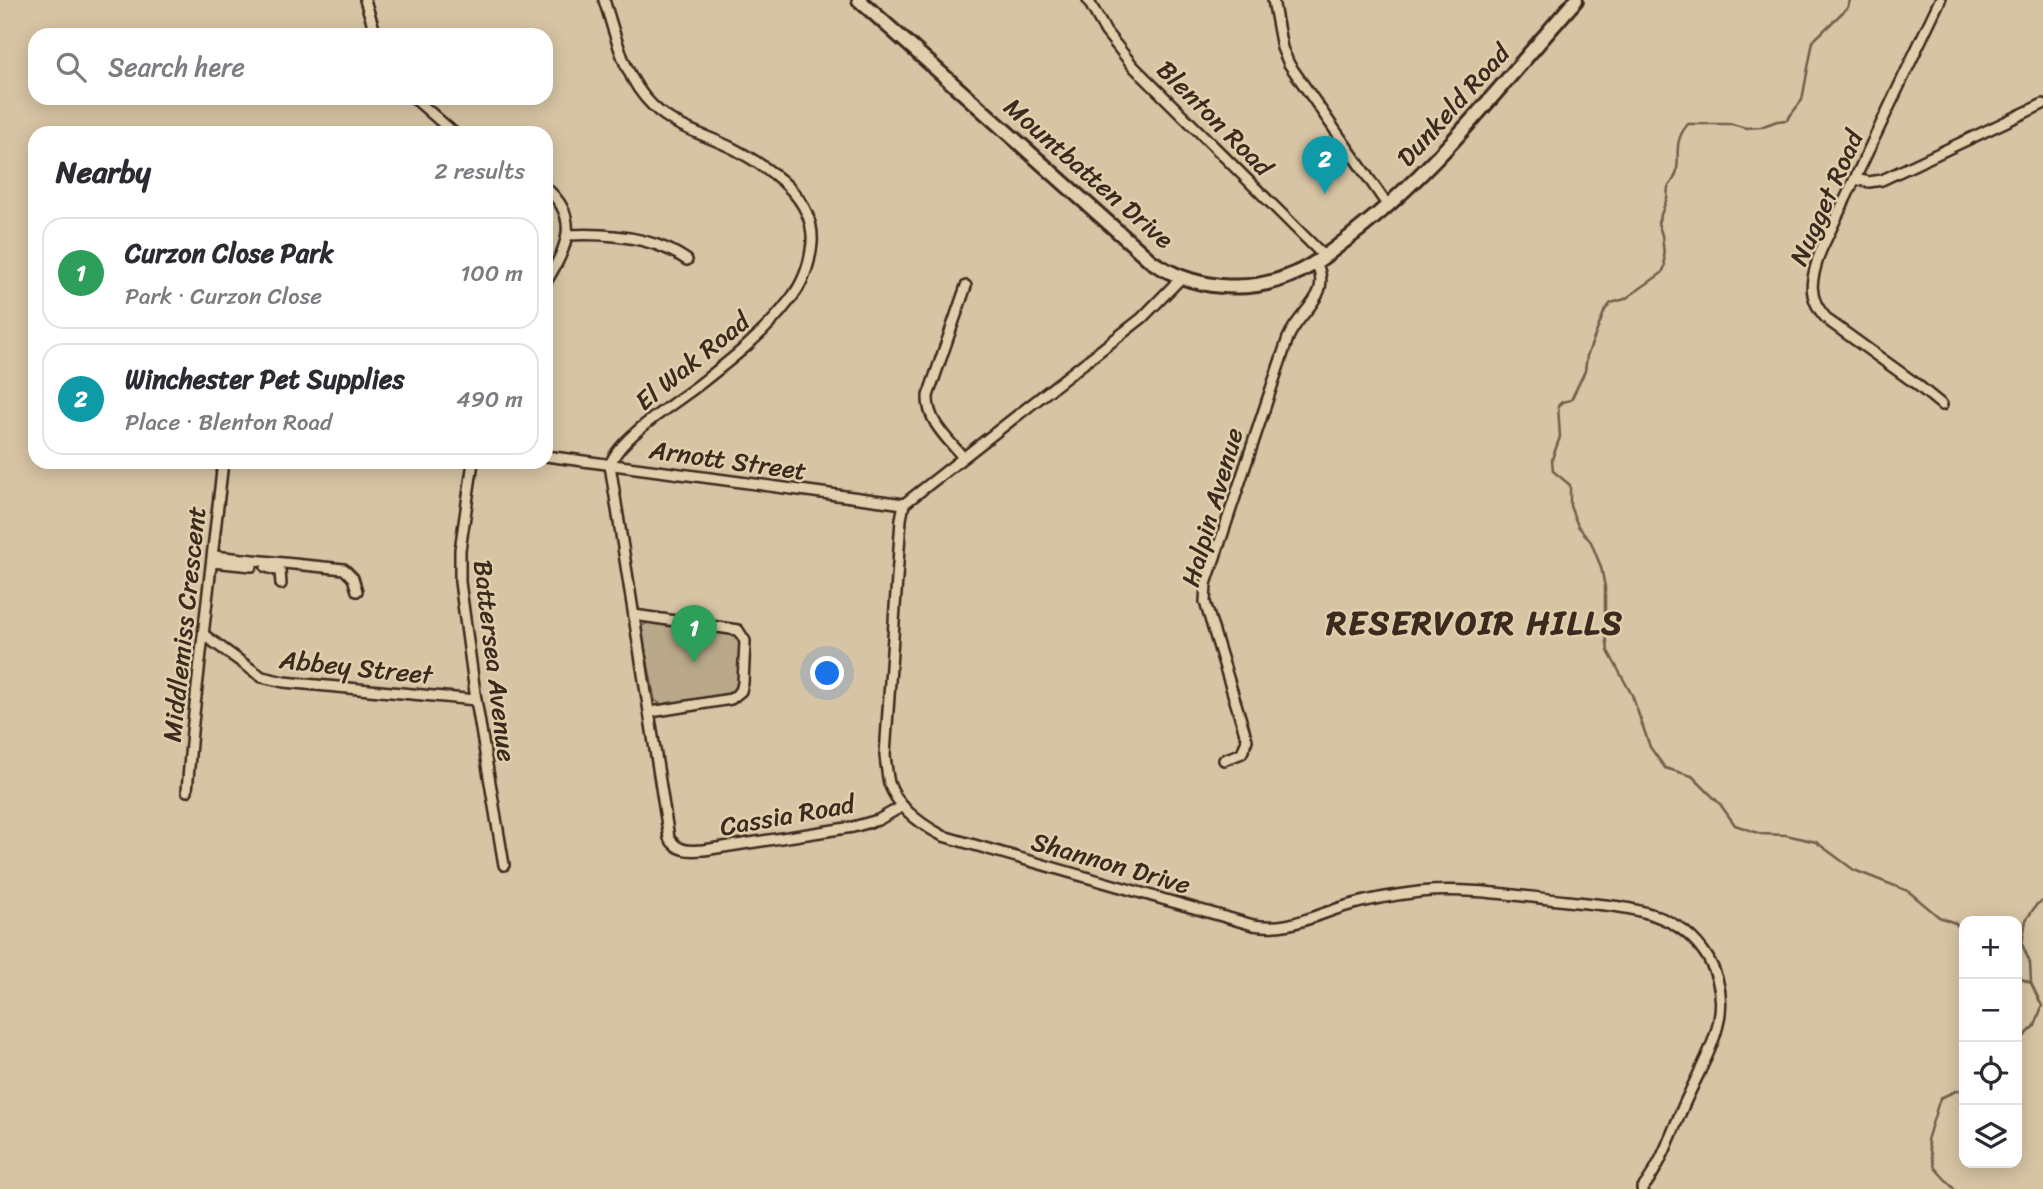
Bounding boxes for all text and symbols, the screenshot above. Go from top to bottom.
search box [28,28,553,105]
street label: Dunkeld Road [1384,31,1523,178]
text: Search here [108,44,245,90]
icon: search [52,48,90,86]
street label: Blenton Road [1145,48,1286,189]
street label: Mountbatten Drive [993,85,1185,261]
street label: Nugget Road [1776,121,1877,273]
pin: 2 [1302,136,1348,194]
text: Nearby [56,145,151,199]
text: 2 results [434,151,525,192]
text: Curzon Close Park [125,230,334,276]
text: 1 [76,253,86,294]
text: 100 m [460,253,523,294]
text: Park · Curzon Close [125,276,322,317]
street label: El Wak Road [624,298,762,422]
text: Winchester Pet Supplies [125,356,404,402]
text: 2 [74,379,88,420]
text: 490 m [456,379,523,420]
text: Place · Blenton Road [125,402,332,443]
street label: Halpin Avenue [1167,422,1257,592]
street label: Arnott Street [646,426,809,494]
street label: Middlemiss Crescent [149,504,219,744]
street label: Battersea Avenue [460,557,530,765]
district label: RESERVOIR HILLS [1325,594,1624,652]
pin: 1 [671,605,717,663]
street label: Abbey Street [276,636,436,698]
your location [810,656,844,690]
street label: Cassia Road [716,780,860,849]
street label: Shannon Drive [1026,818,1196,908]
map controls [1959,916,2022,1168]
button: + [1959,916,2022,979]
button: − [1959,979,2022,1042]
button: locate [1959,1042,2022,1105]
button: layers [1959,1105,2022,1168]

